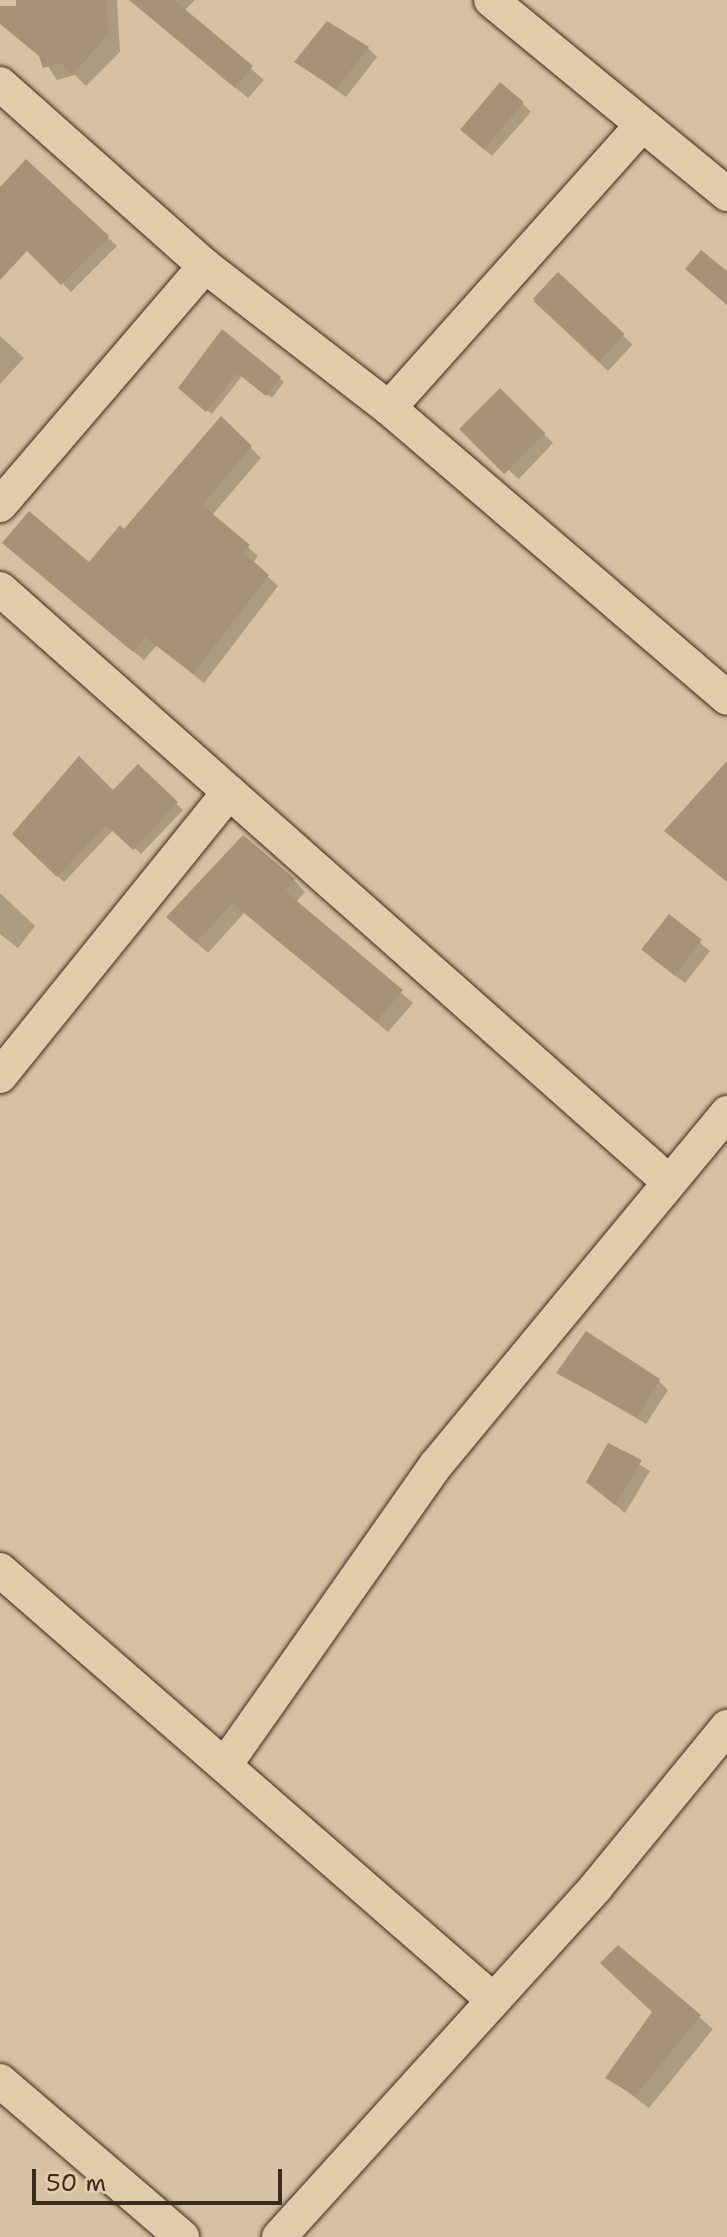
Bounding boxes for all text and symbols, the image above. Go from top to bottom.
scale bar [36,2153,286,2203]
text: 50 m [46,2167,106,2199]

